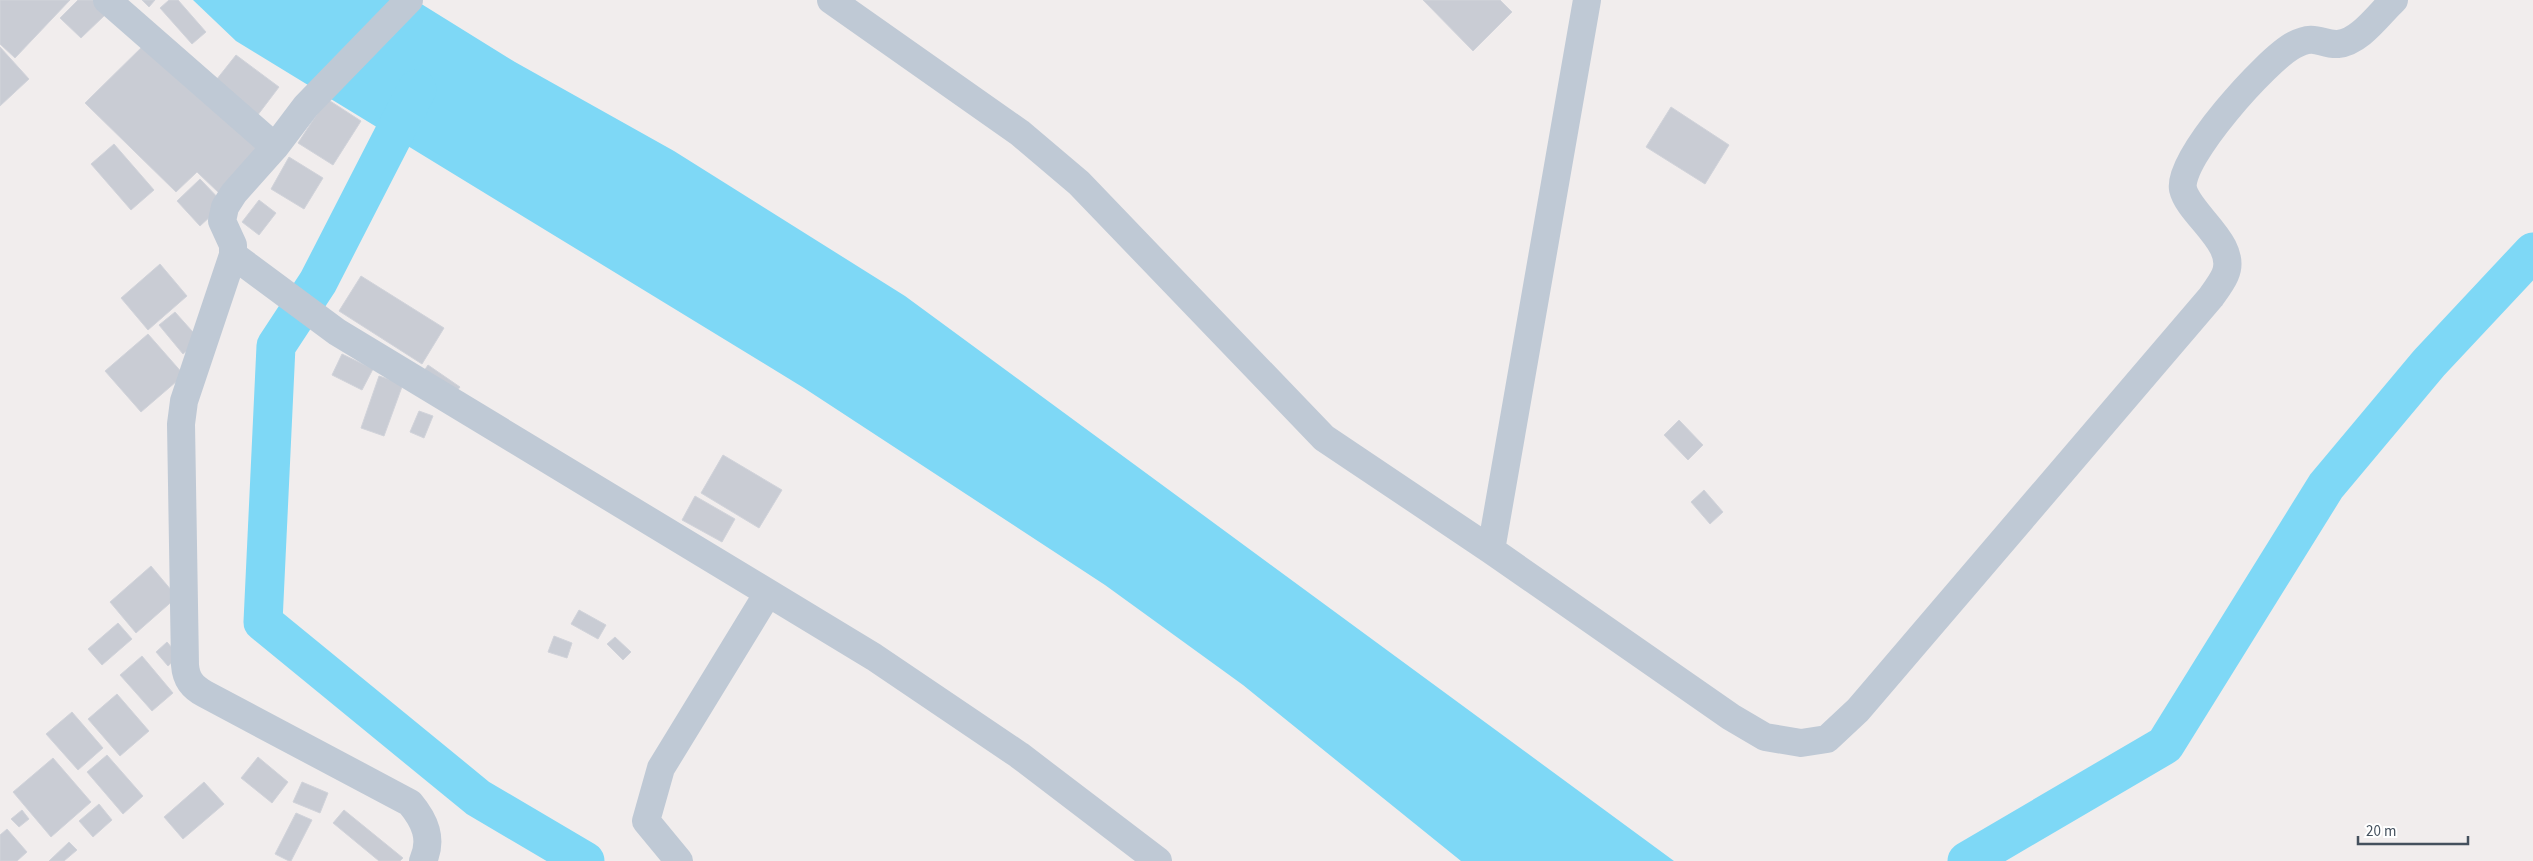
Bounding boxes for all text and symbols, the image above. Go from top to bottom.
scale bar [2358,814,2468,846]
text: 20 m [2366,821,2396,842]

